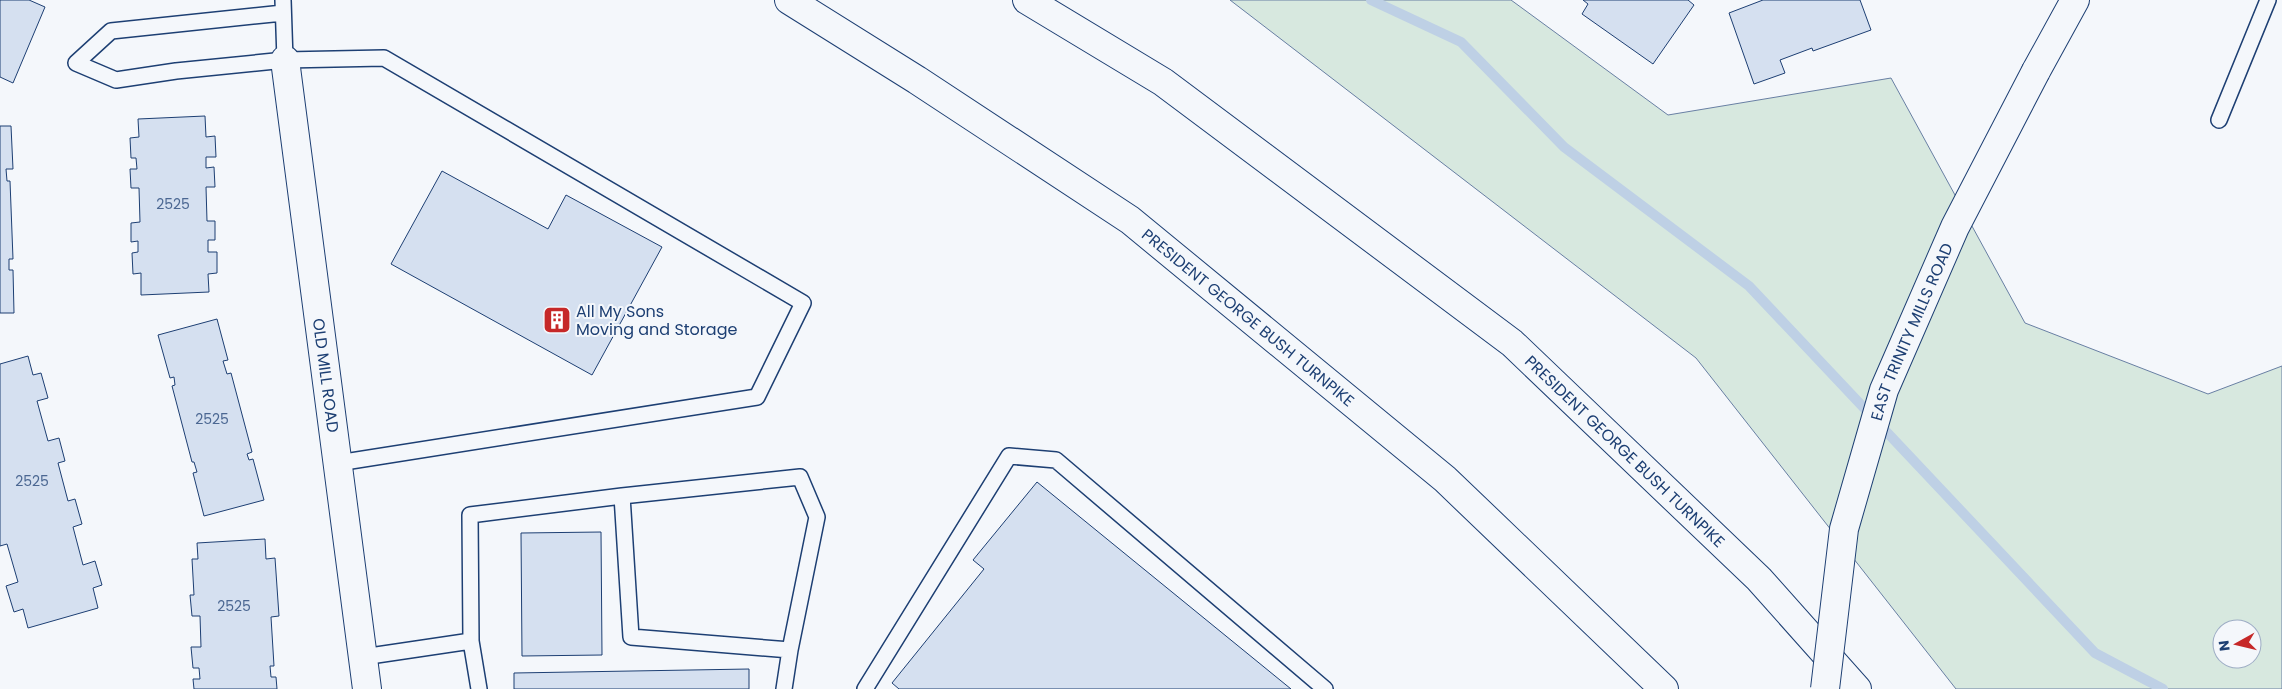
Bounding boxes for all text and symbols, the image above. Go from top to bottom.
house number: 2525 [156,194,190,214]
street label: PRESIDENT GEORGE BUSH TURNPIKE [1137,223,1360,412]
street label: EAST TRINITY MILLS ROAD [1864,239,1958,423]
place label: All My Sons Moving and Storage [576,300,737,341]
building icon: All My Sons Moving and Storage [542,305,572,335]
street label: OLD MILL ROAD [307,317,345,434]
street label: PRESIDENT GEORGE BUSH TURNPIKE [1520,350,1730,552]
house number: 2525 [195,409,229,429]
house number: 2525 [15,471,49,491]
house number: 2525 [217,596,251,616]
north arrow [2212,619,2262,669]
text: N [2213,639,2235,652]

